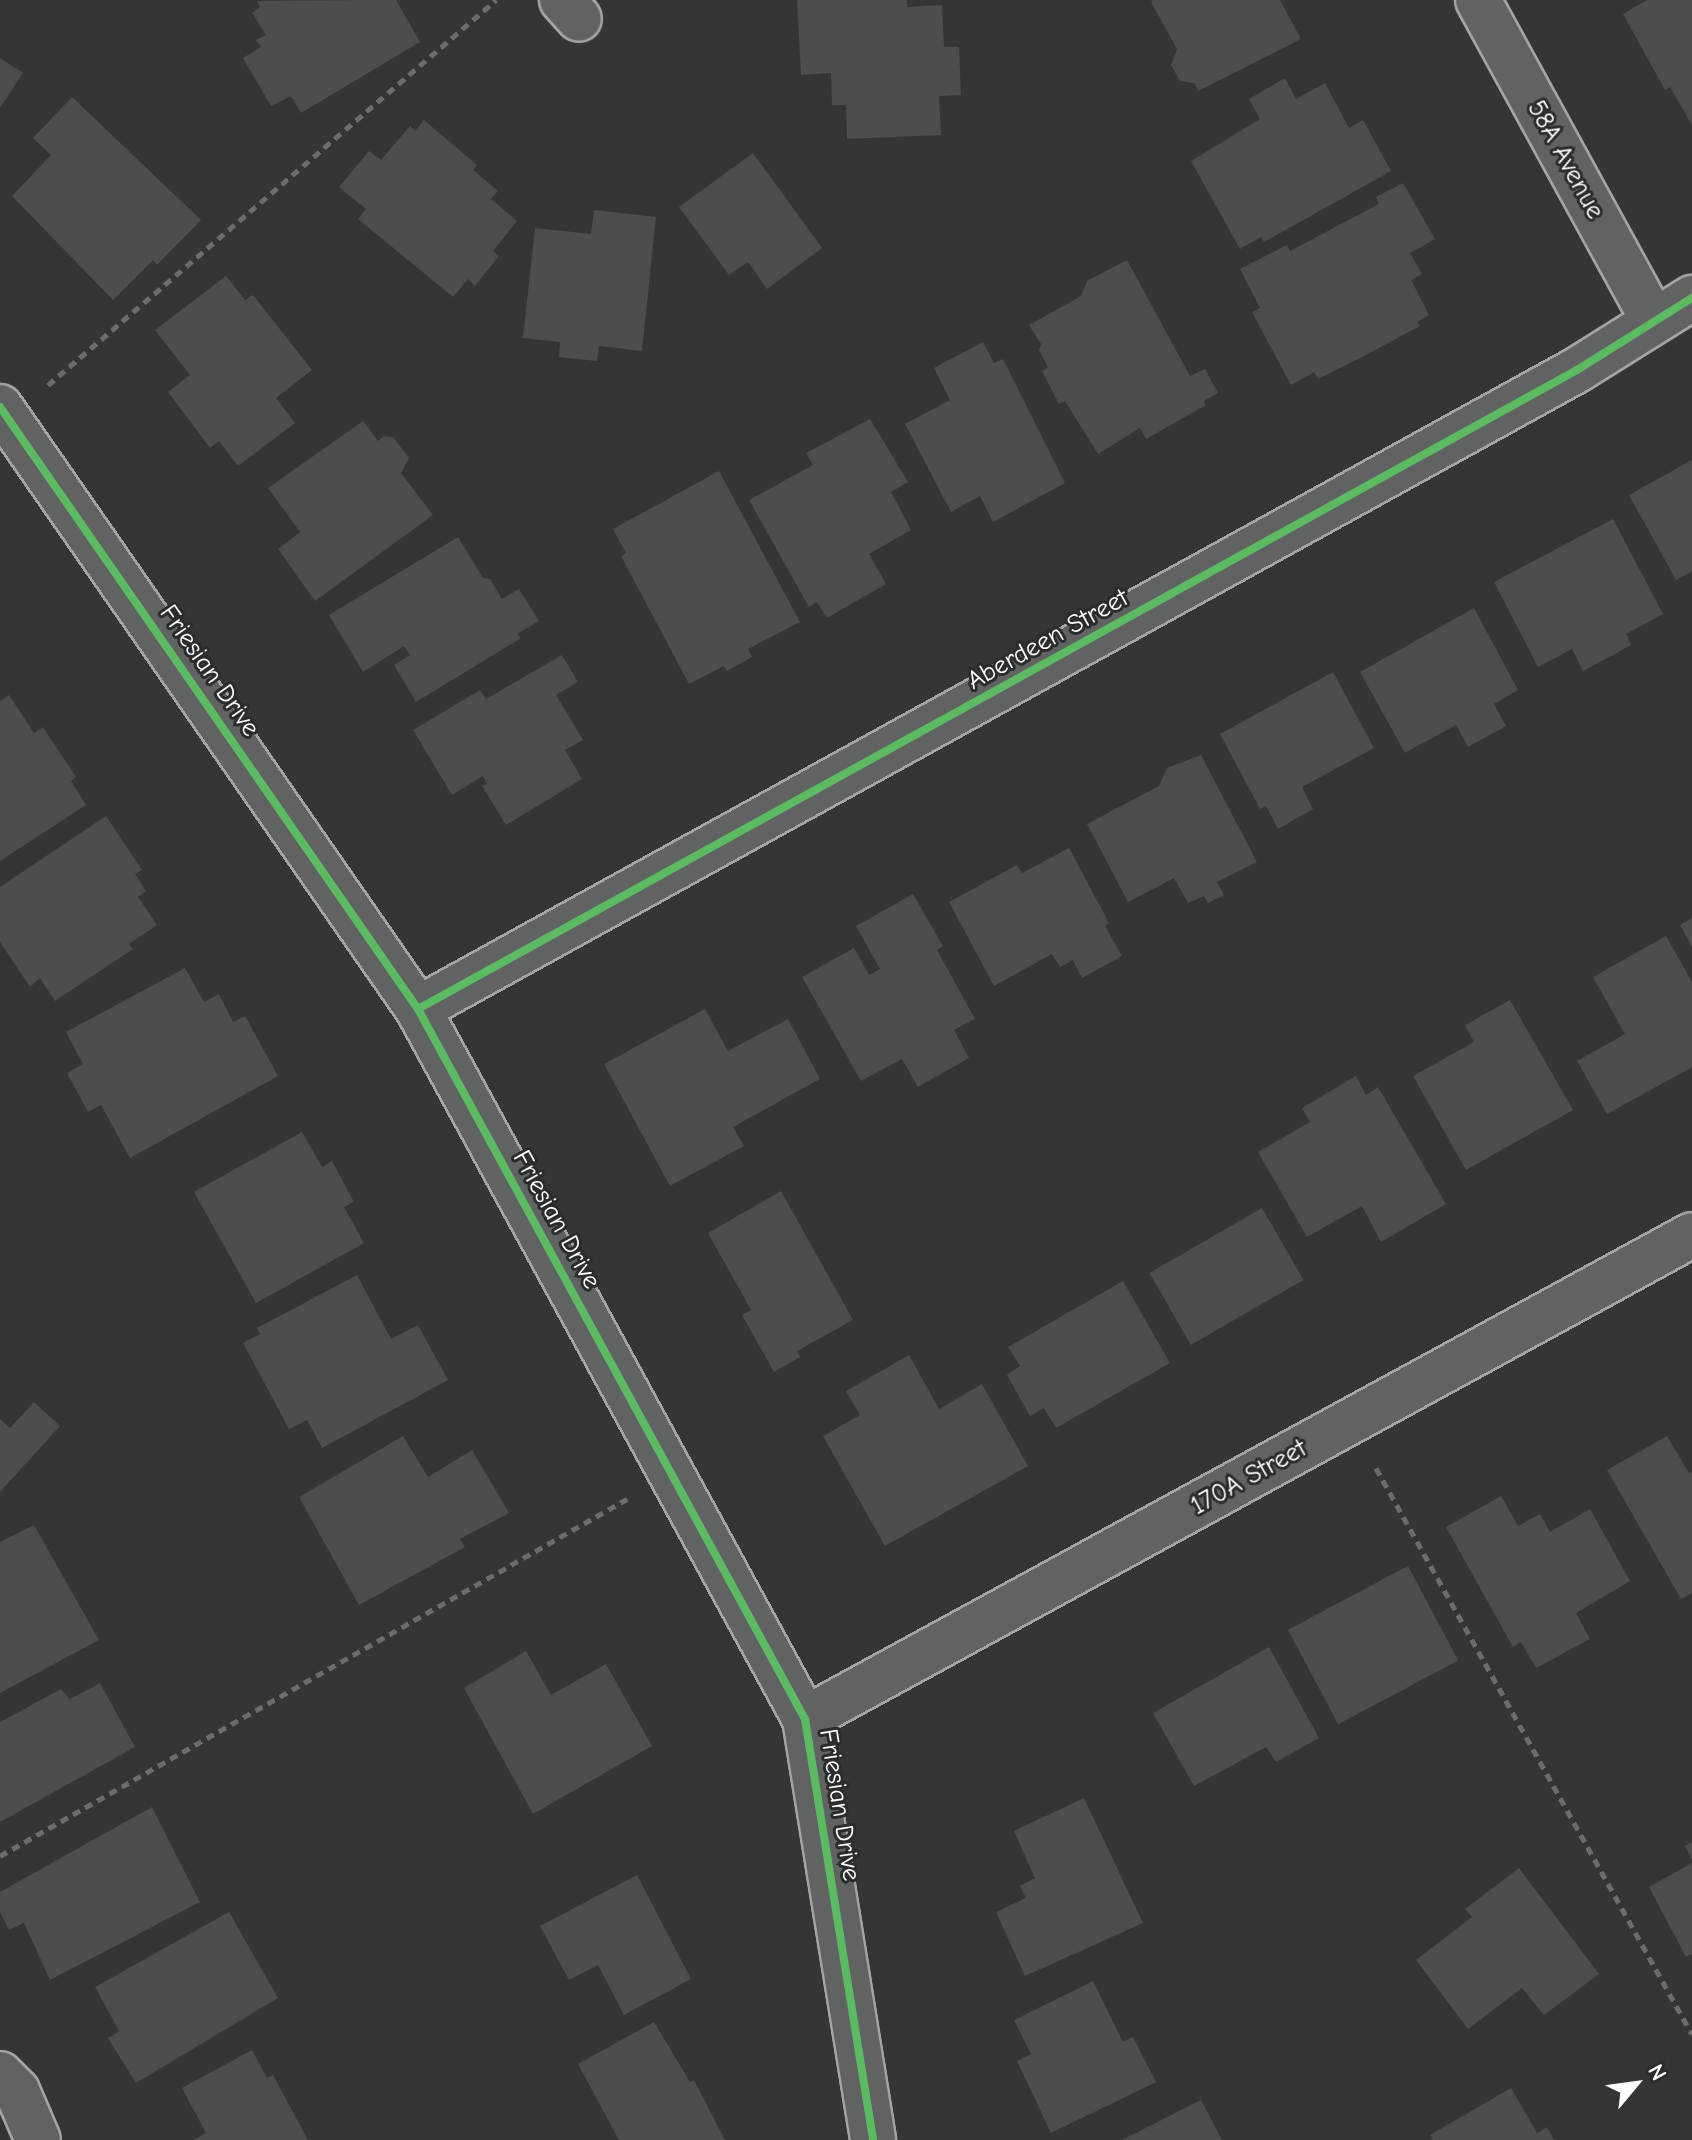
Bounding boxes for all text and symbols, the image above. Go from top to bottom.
street label: 58A Avenue [1520,95,1610,225]
street label: Aberdeen Street [962,583,1134,697]
street label: Friesian Drive [152,599,266,743]
street label: Friesian Drive [505,1145,607,1295]
street label: 170A Street [1186,1433,1312,1523]
street label: Friesian Drive [812,1727,866,1883]
north arrow [1596,2044,1676,2124]
text: N [1642,2060,1672,2085]

